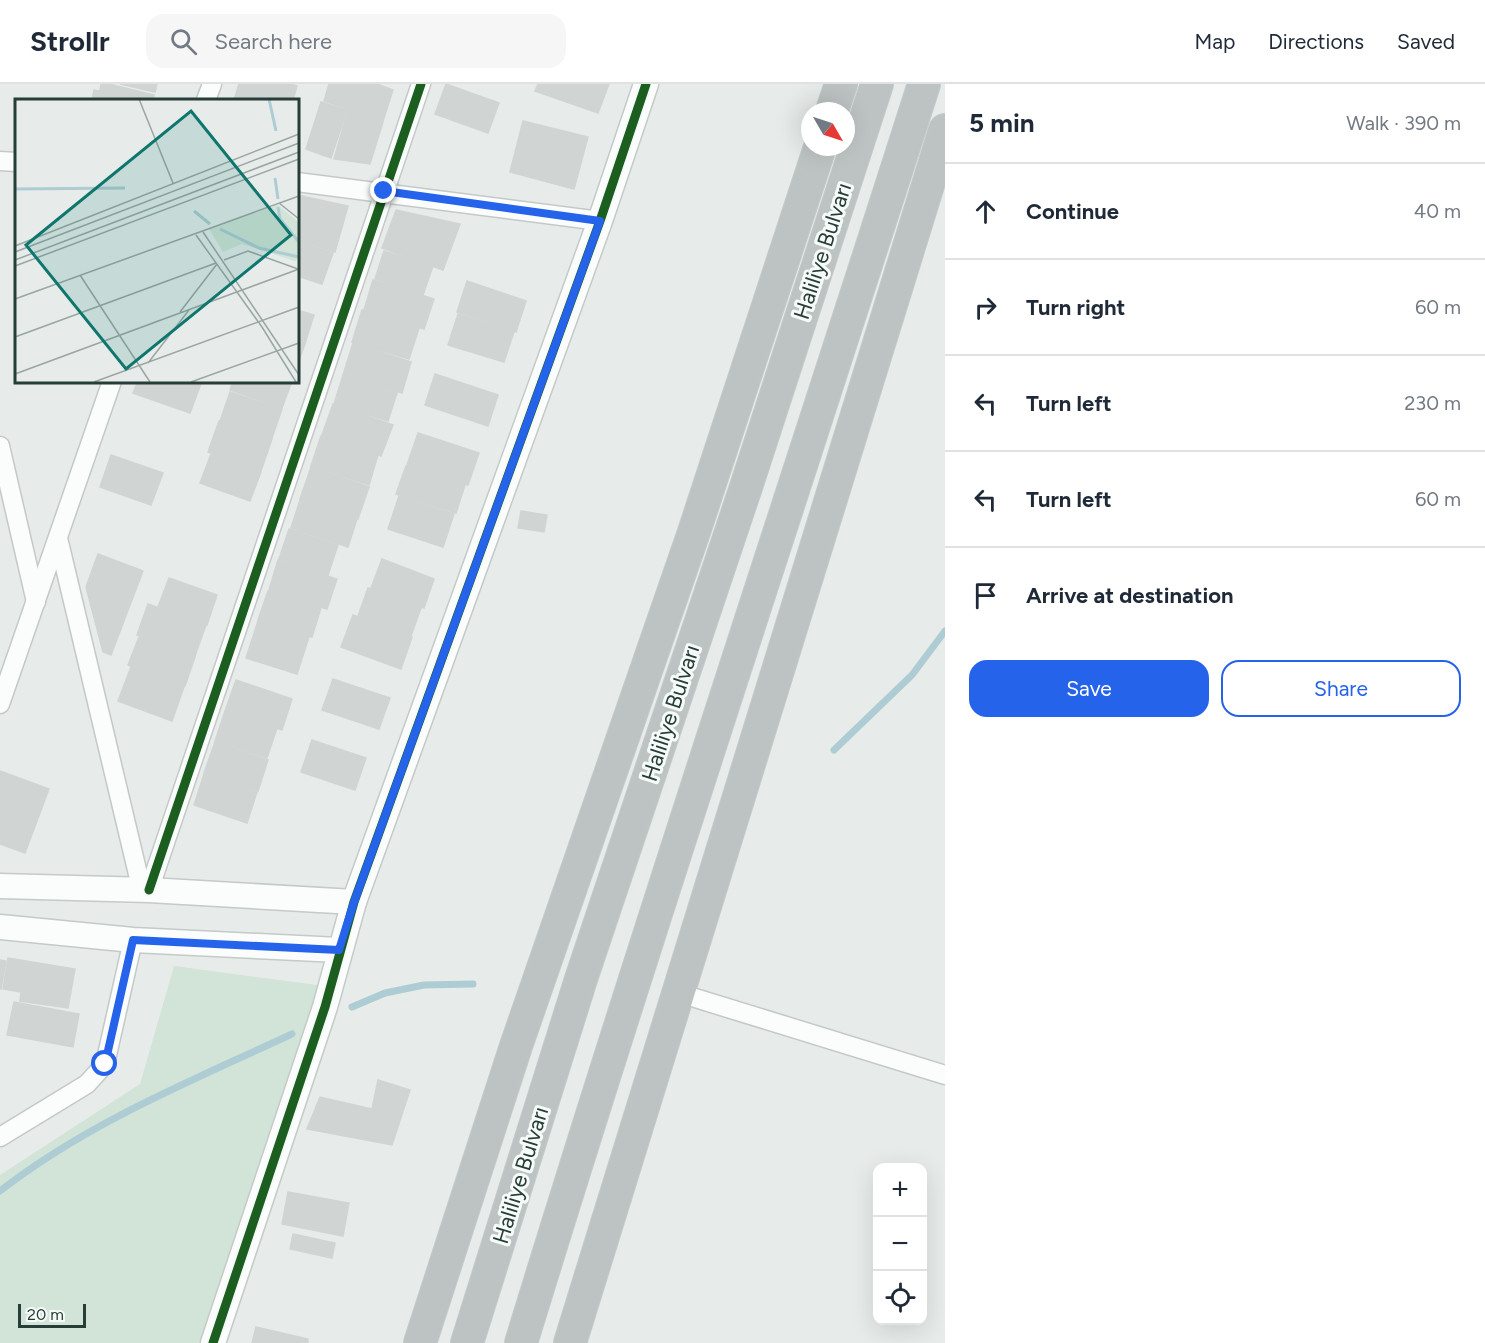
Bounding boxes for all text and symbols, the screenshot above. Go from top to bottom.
search box [146,14,566,68]
text: Strollr [30,24,110,58]
icon: search [167,25,200,58]
text: Search here [215,28,332,55]
text: Map [1194,29,1235,54]
text: Directions [1268,29,1364,54]
text: Saved [1397,29,1455,54]
inset map [15,99,298,382]
north arrow [801,102,855,156]
text: 5 min [969,107,1035,139]
text: Walk · 390 m [1346,111,1461,135]
route end [370,177,396,203]
street label: Haliliye Bulvarı [788,180,857,323]
icon: ahead [969,195,1002,228]
text: Continue [1026,198,1119,225]
text: 40 m [1414,199,1461,223]
icon: right [969,291,1002,324]
text: Turn right [1026,294,1125,321]
text: 60 m [1415,295,1461,319]
icon: left [969,387,1002,420]
text: Turn left [1026,390,1112,417]
text: 230 m [1404,391,1461,415]
icon: left [969,483,1002,516]
text: Turn left [1026,486,1112,513]
text: 60 m [1415,487,1461,511]
icon: arrive [969,579,1002,612]
text: Arrive at destination [1026,582,1234,609]
street label: Haliliye Bulvarı [636,642,705,785]
button: Save [969,660,1209,717]
button: Share [1221,660,1461,717]
route start [91,1050,117,1076]
street label: Haliliye Bulvarı [487,1103,554,1247]
map controls [873,1163,927,1325]
button: + [873,1163,927,1217]
button: − [873,1217,927,1271]
button: locate [873,1271,927,1325]
scale bar [18,1301,86,1328]
text: 20 m [27,1305,64,1324]

